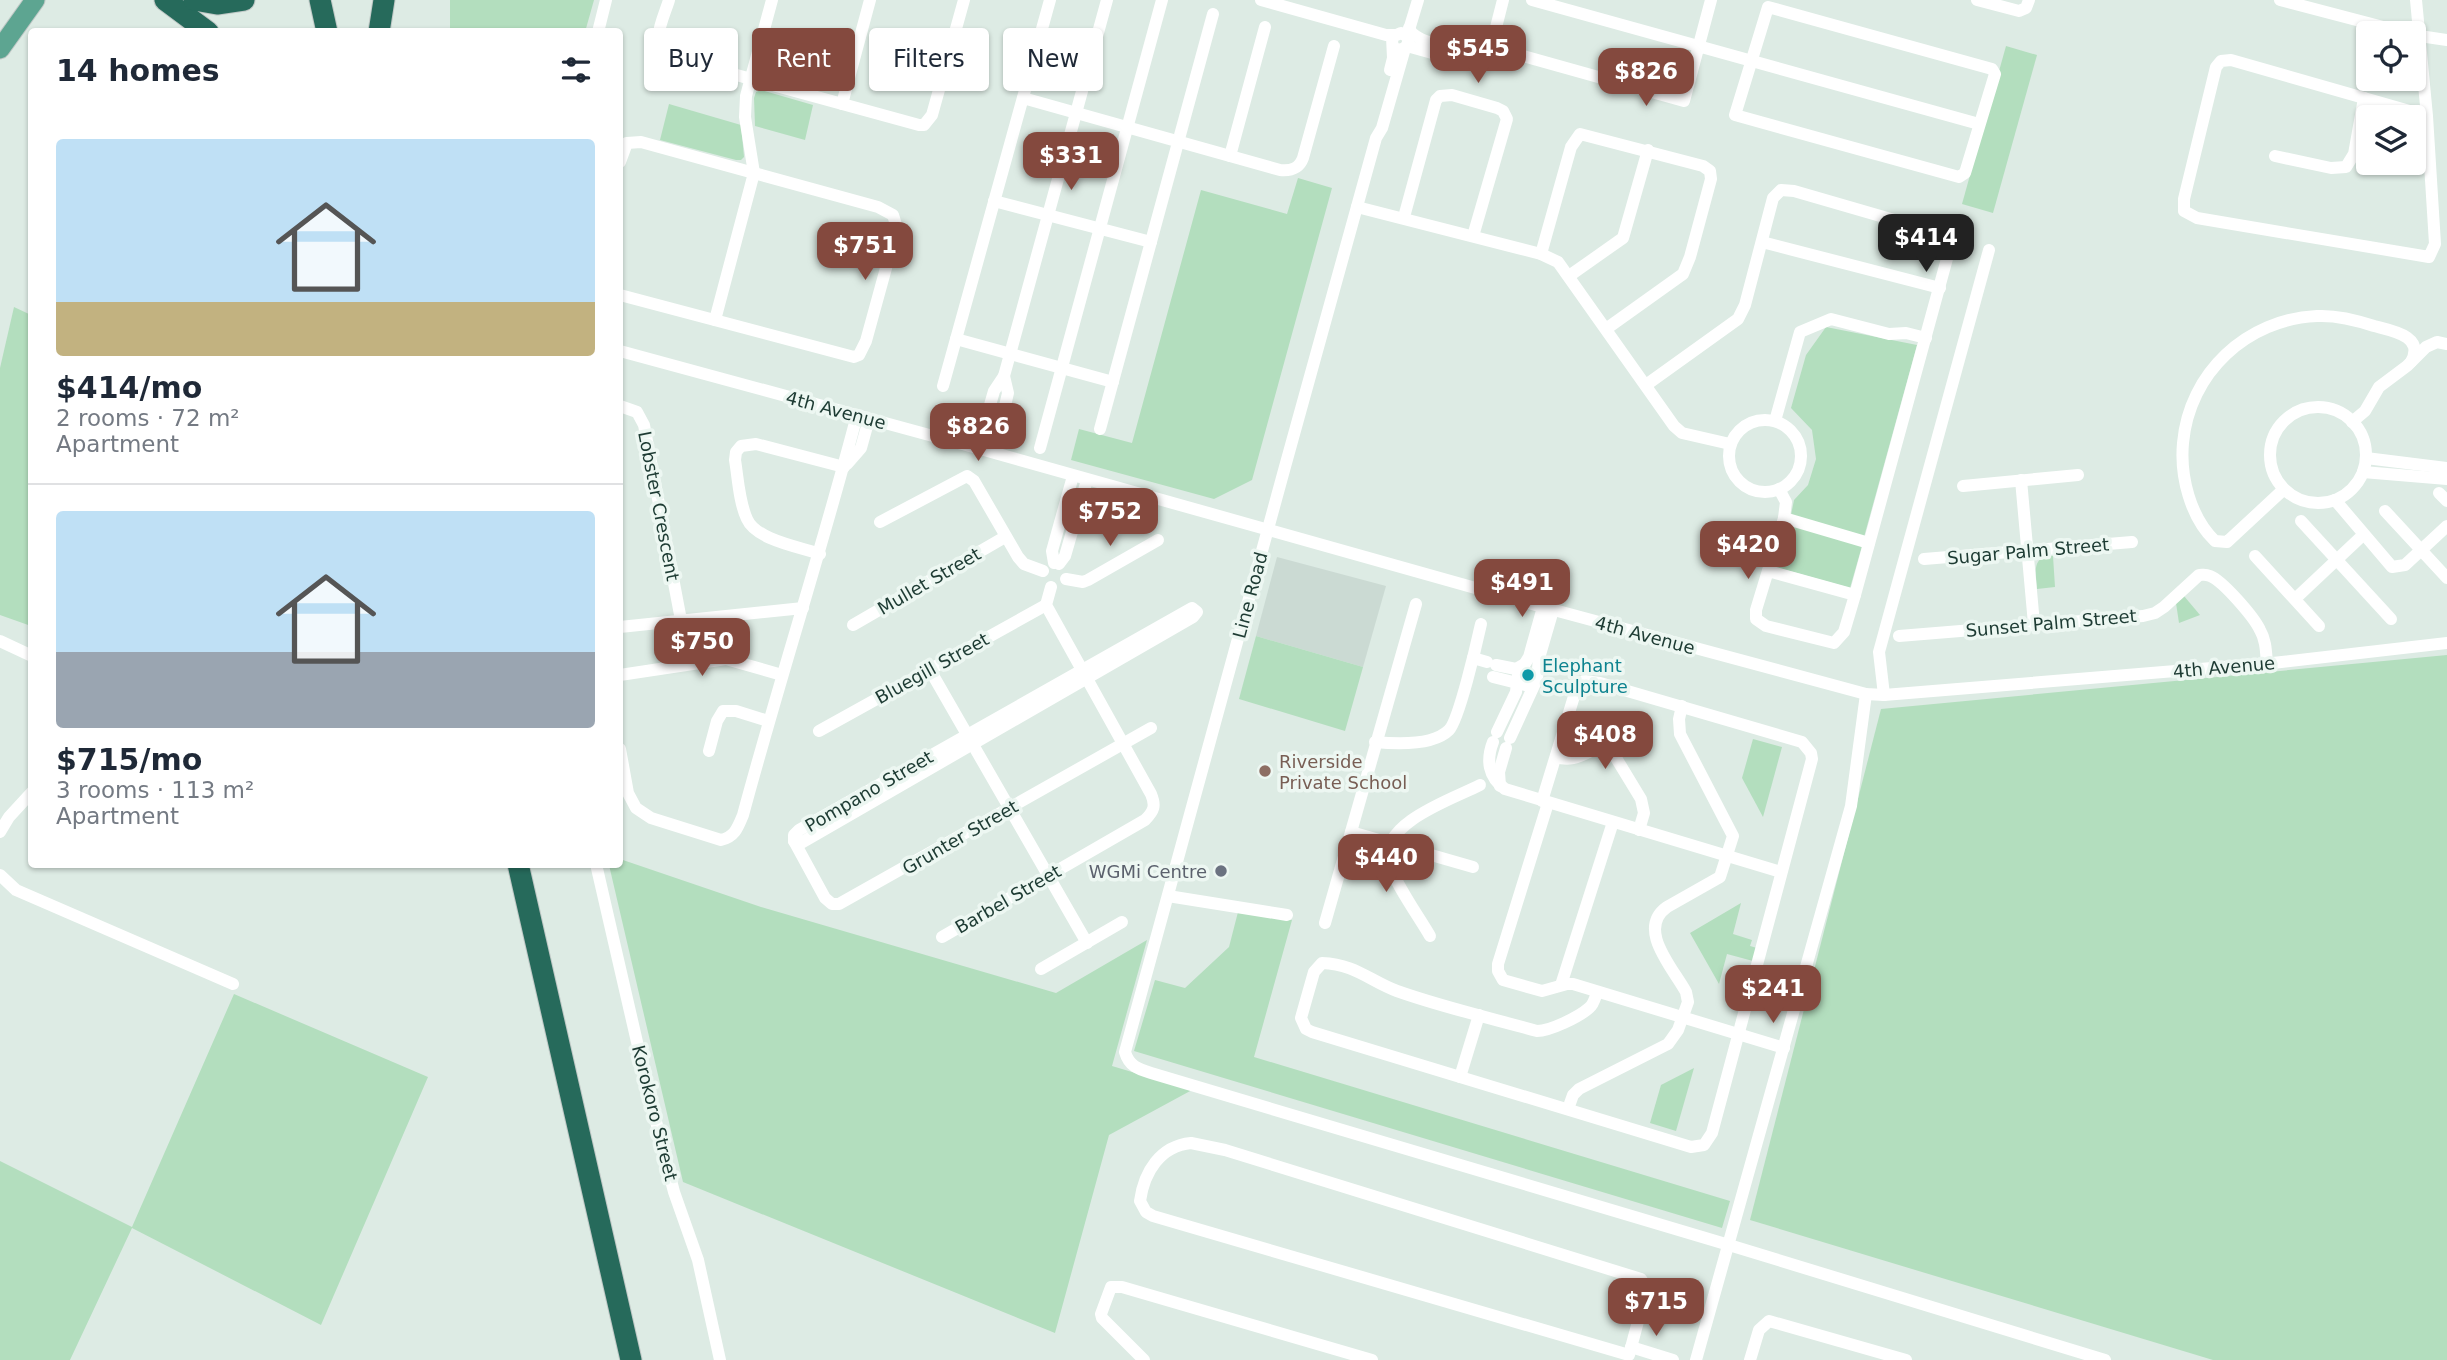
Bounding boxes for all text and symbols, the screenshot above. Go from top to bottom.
map controls [2356,21,2426,175]
button: locate [2356,21,2426,91]
pin: $545 [1437,25,1519,85]
chip: Buy [644,28,738,91]
chip: Rent [752,28,855,91]
chip: Filters [869,28,989,91]
chip: New [1003,28,1103,91]
text: $545 [1446,35,1510,61]
pin: $826 [1605,48,1687,108]
icon: filters [557,51,595,89]
text: 14 homes [56,53,220,88]
text: $826 [1614,58,1678,84]
button: layers [2356,105,2426,175]
pin: $331 [1030,132,1112,192]
text: $331 [1039,142,1103,168]
icon: home [263,184,389,310]
pin: $414 [1885,215,1967,274]
pin: $751 [824,222,906,282]
text: $414 [1894,224,1958,250]
text: $751 [833,232,897,258]
text: $414/mo [56,370,202,405]
street label: 4th Avenue [784,387,888,433]
pin: $826 [937,404,1019,463]
text: 2 rooms · 72 m² [56,405,240,431]
text: $826 [946,413,1010,439]
street label: Lobster Crescent [634,429,684,583]
text: Apartment [56,431,179,457]
pin: $752 [1069,489,1151,548]
text: $752 [1078,498,1142,524]
pin: $420 [1707,522,1789,581]
text: $420 [1716,531,1780,557]
street label: Sugar Palm Street [1946,533,2110,569]
street label: Mullet Street [874,543,984,619]
street label: Line Road [1228,550,1272,640]
icon: home [263,556,389,682]
pin: $491 [1481,560,1563,619]
text: $491 [1490,569,1554,595]
street label: Sunset Palm Street [1965,605,2137,641]
street label: 4th Avenue [1593,612,1697,658]
pin: $750 [661,618,743,678]
text: $750 [670,628,734,654]
street label: Bluegill Street [872,628,992,708]
street label: 4th Avenue [2172,652,2276,682]
place label: Elephant Sculpture [1542,655,1628,697]
marker: Elephant Sculpture [1520,667,1536,683]
pin: $408 [1564,712,1646,771]
text: $408 [1573,721,1637,747]
text: $715/mo [56,742,202,777]
street label: Pompano Street [801,746,937,836]
place label: Riverside Private School [1279,751,1407,793]
marker: Riverside Private School [1257,763,1273,779]
text: 3 rooms · 113 m² [56,777,254,803]
street label: Grunter Street [898,795,1022,879]
text: Apartment [56,803,179,829]
pin: $440 [1345,834,1427,894]
text: $440 [1354,844,1418,870]
street label: Barbel Street [951,860,1065,938]
place label: WGMi Centre [1089,861,1207,882]
marker: WGMi Centre [1213,863,1229,879]
pin: $241 [1732,965,1814,1025]
text: $241 [1741,975,1805,1001]
street label: Korokoro Street [628,1043,682,1183]
pin: $715 [1615,1278,1697,1338]
text: $715 [1624,1288,1688,1314]

